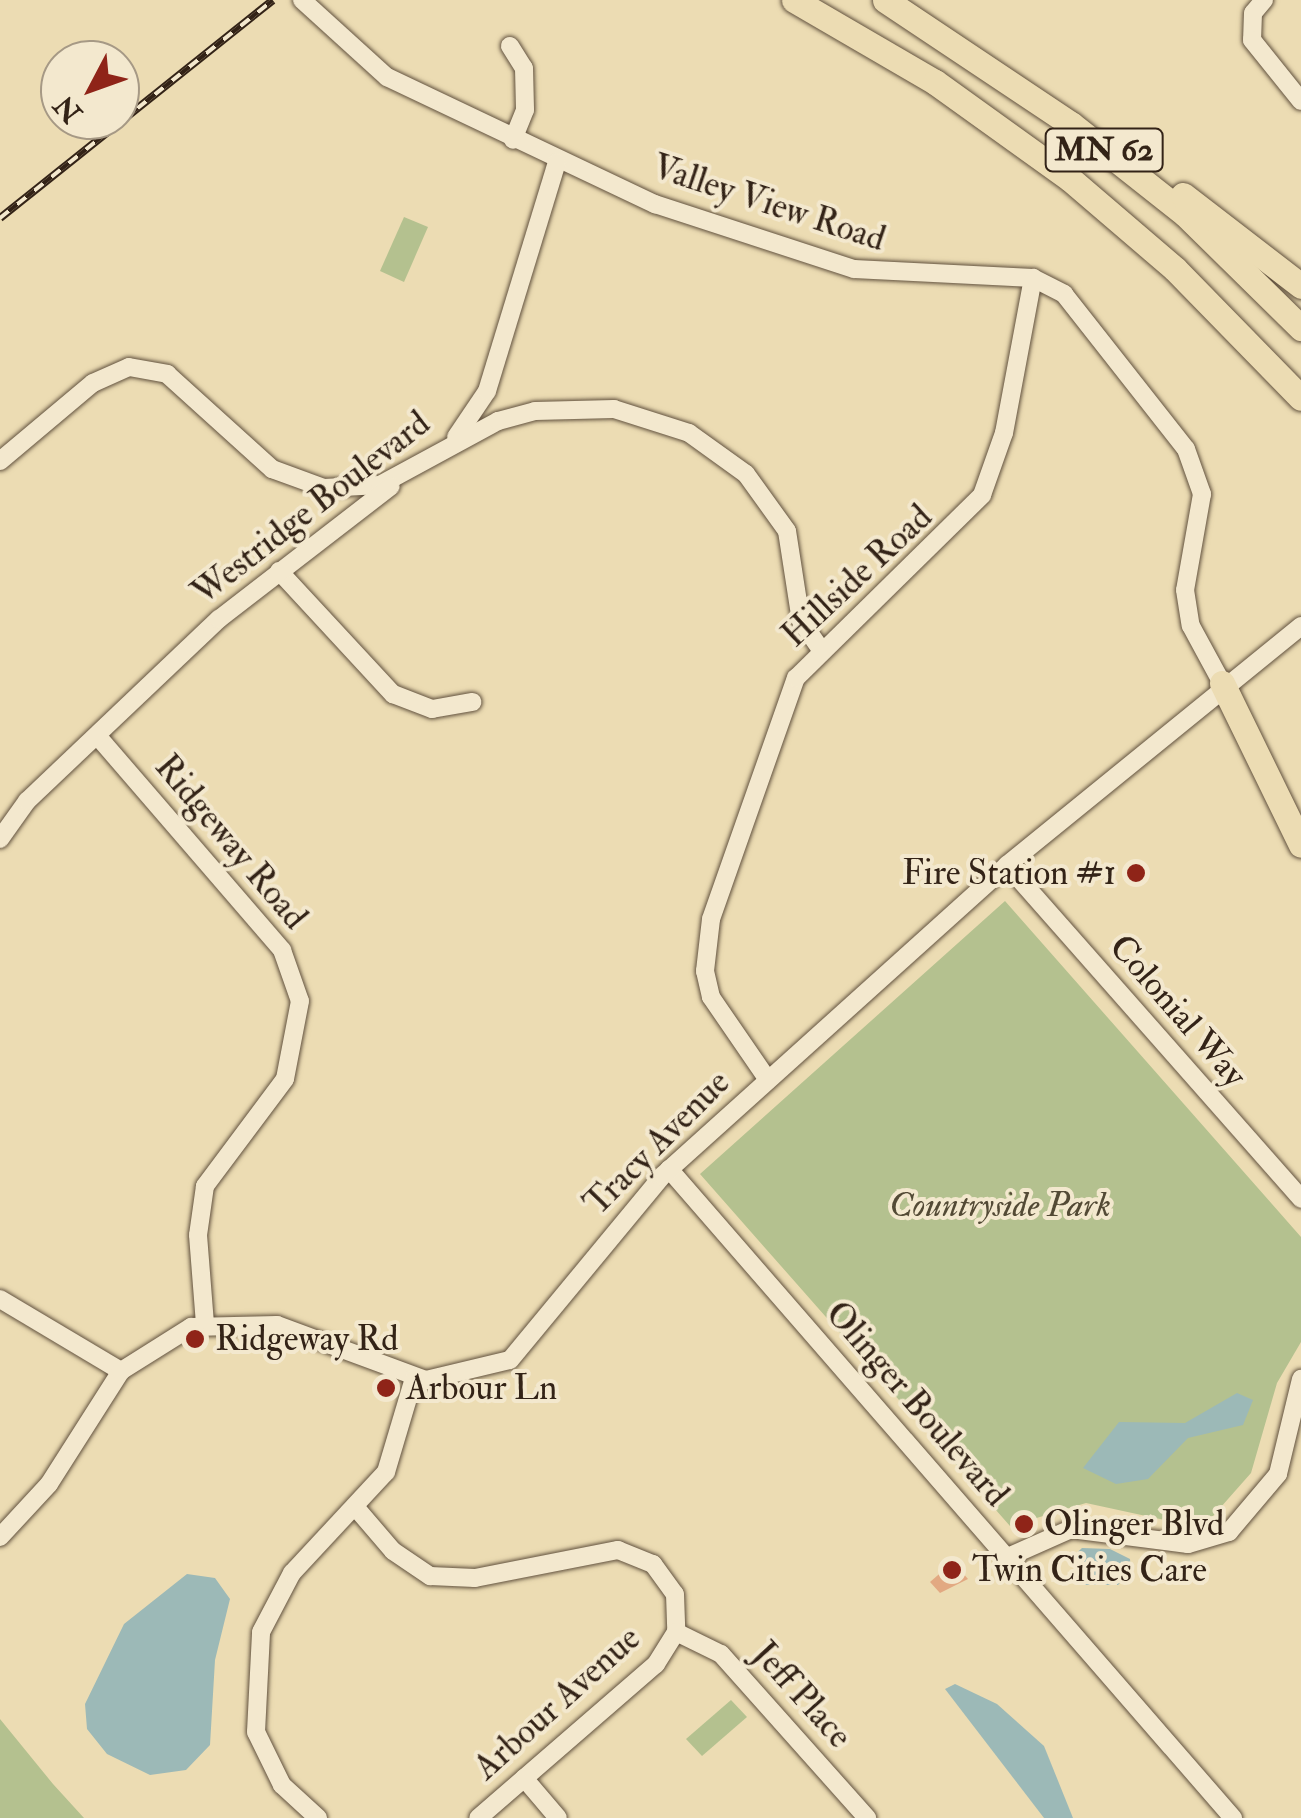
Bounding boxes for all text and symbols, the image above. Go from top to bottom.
north arrow [40,40,140,140]
text: N [47,88,90,130]
road number: MN 62 [1044,123,1164,177]
street label: Valley View Road [647,146,891,260]
street label: Westridge Boulevard [184,402,438,614]
street label: Hillside Road [773,496,941,656]
street label: Ridgeway Road [146,746,316,938]
place label: Fire Station #1 [902,852,1116,894]
marker: Fire Station #1 [1125,862,1147,884]
street label: Colonial Way [1100,926,1256,1096]
street label: Tracy Avenue [576,1062,738,1224]
park label: Countryside Park [889,1184,1111,1226]
street label: Olinger Boulevard [817,1293,1017,1515]
place label: Ridgeway Rd [215,1318,399,1360]
marker: Ridgeway Rd [184,1328,206,1350]
place label: Arbour Ln [406,1367,557,1409]
marker: Arbour Ln [375,1377,397,1399]
place label: Olinger Blvd [1044,1503,1224,1545]
marker: Olinger Blvd [1013,1513,1035,1535]
place label: Twin Cities Care [972,1549,1207,1591]
marker: Twin Cities Care [941,1559,963,1581]
street label: Arbour Avenue [465,1617,649,1789]
street label: Jeff Place [744,1633,860,1757]

